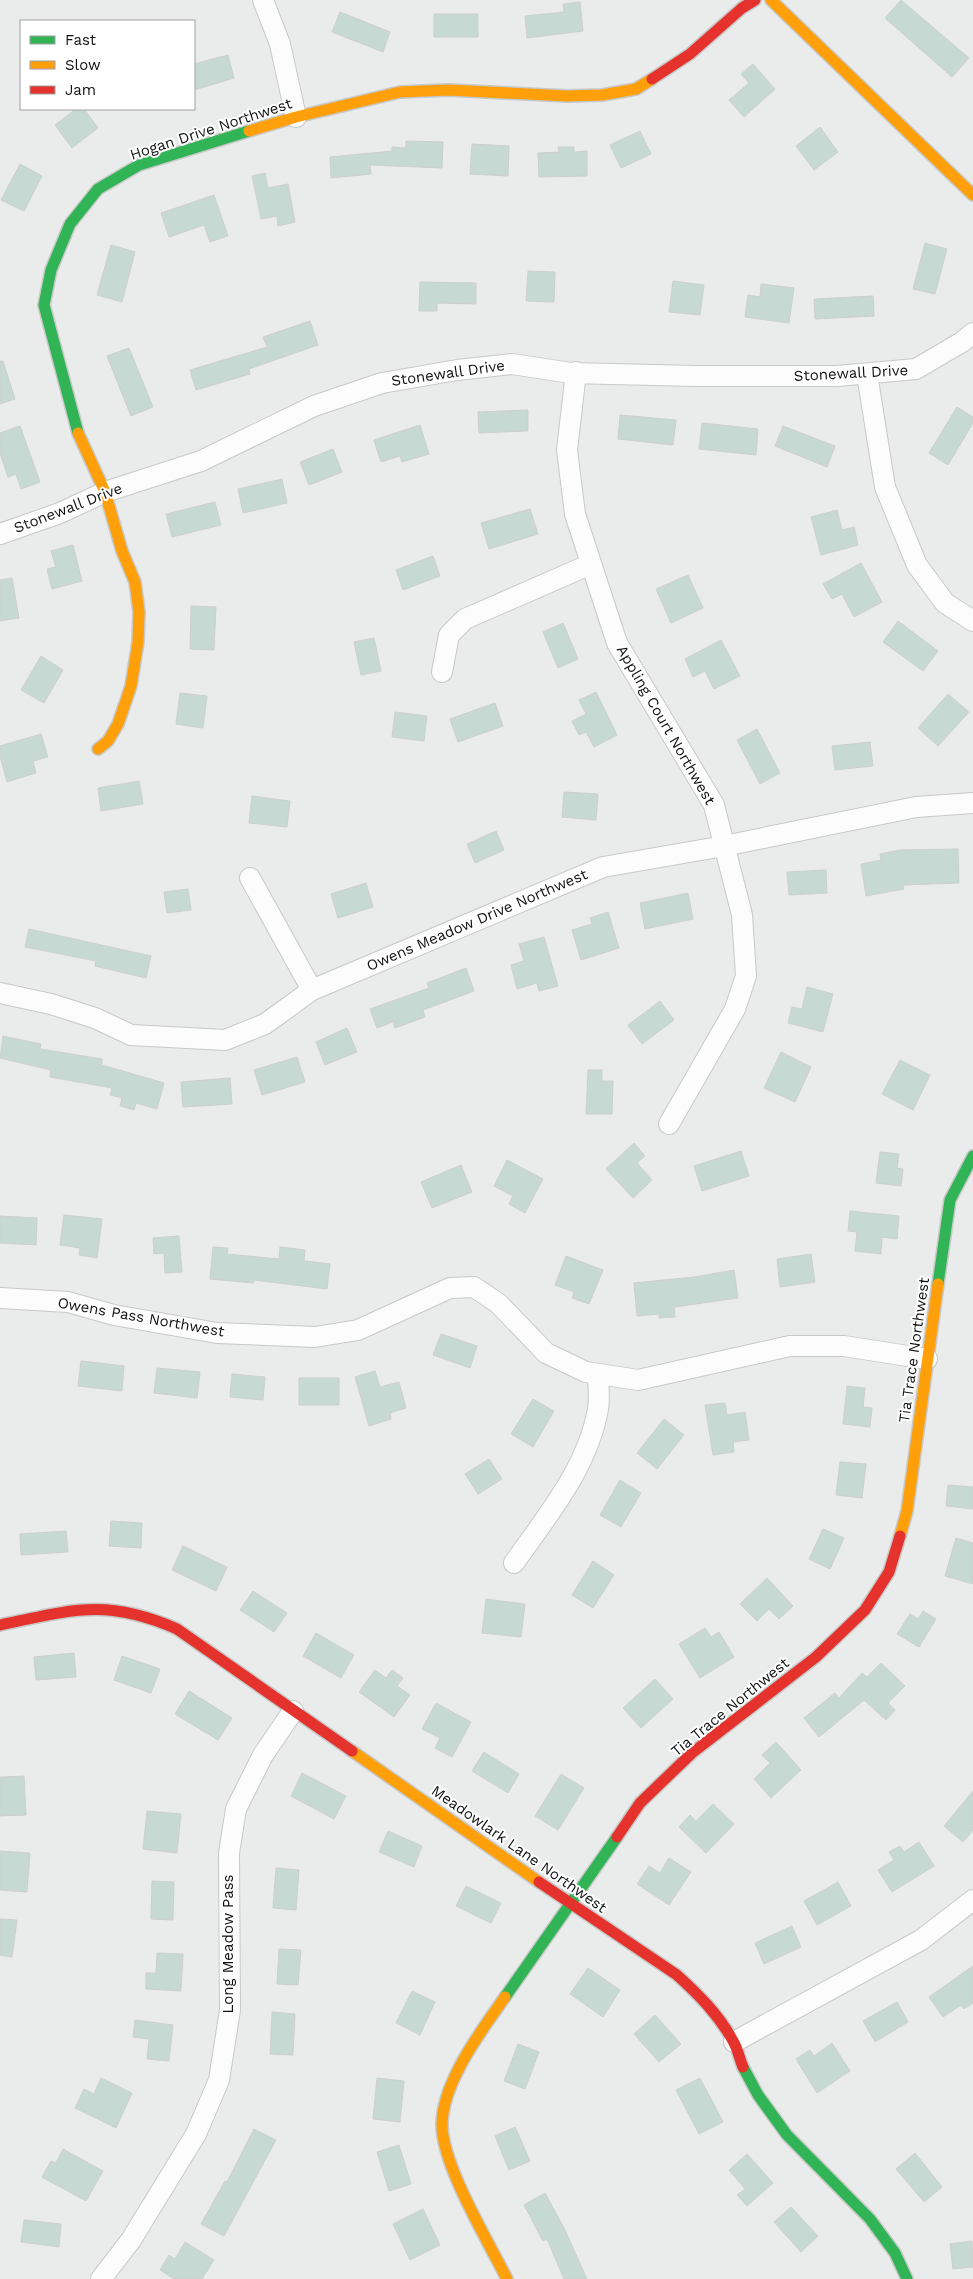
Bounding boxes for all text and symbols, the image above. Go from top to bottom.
legend [20,20,195,110]
text: Fast [65,31,97,49]
text: Slow [65,56,101,74]
text: Jam [65,81,96,99]
street label: Hogan Drive Northwest [128,94,295,164]
street label: Stonewall Drive [390,356,506,390]
street label: Stonewall Drive [793,361,909,385]
street label: Stonewall Drive [11,479,125,537]
street label: Appling Court Northwest [613,642,720,809]
street label: Owens Meadow Drive Northwest [364,865,591,975]
street label: Tia Trace Northwest [895,1276,933,1424]
street label: Owens Pass Northwest [56,1293,227,1341]
street label: Tia Trace Northwest [667,1653,793,1760]
street label: Meadowlark Lane Northwest [428,1781,611,1917]
street label: Long Meadow Pass [219,1874,237,2013]

